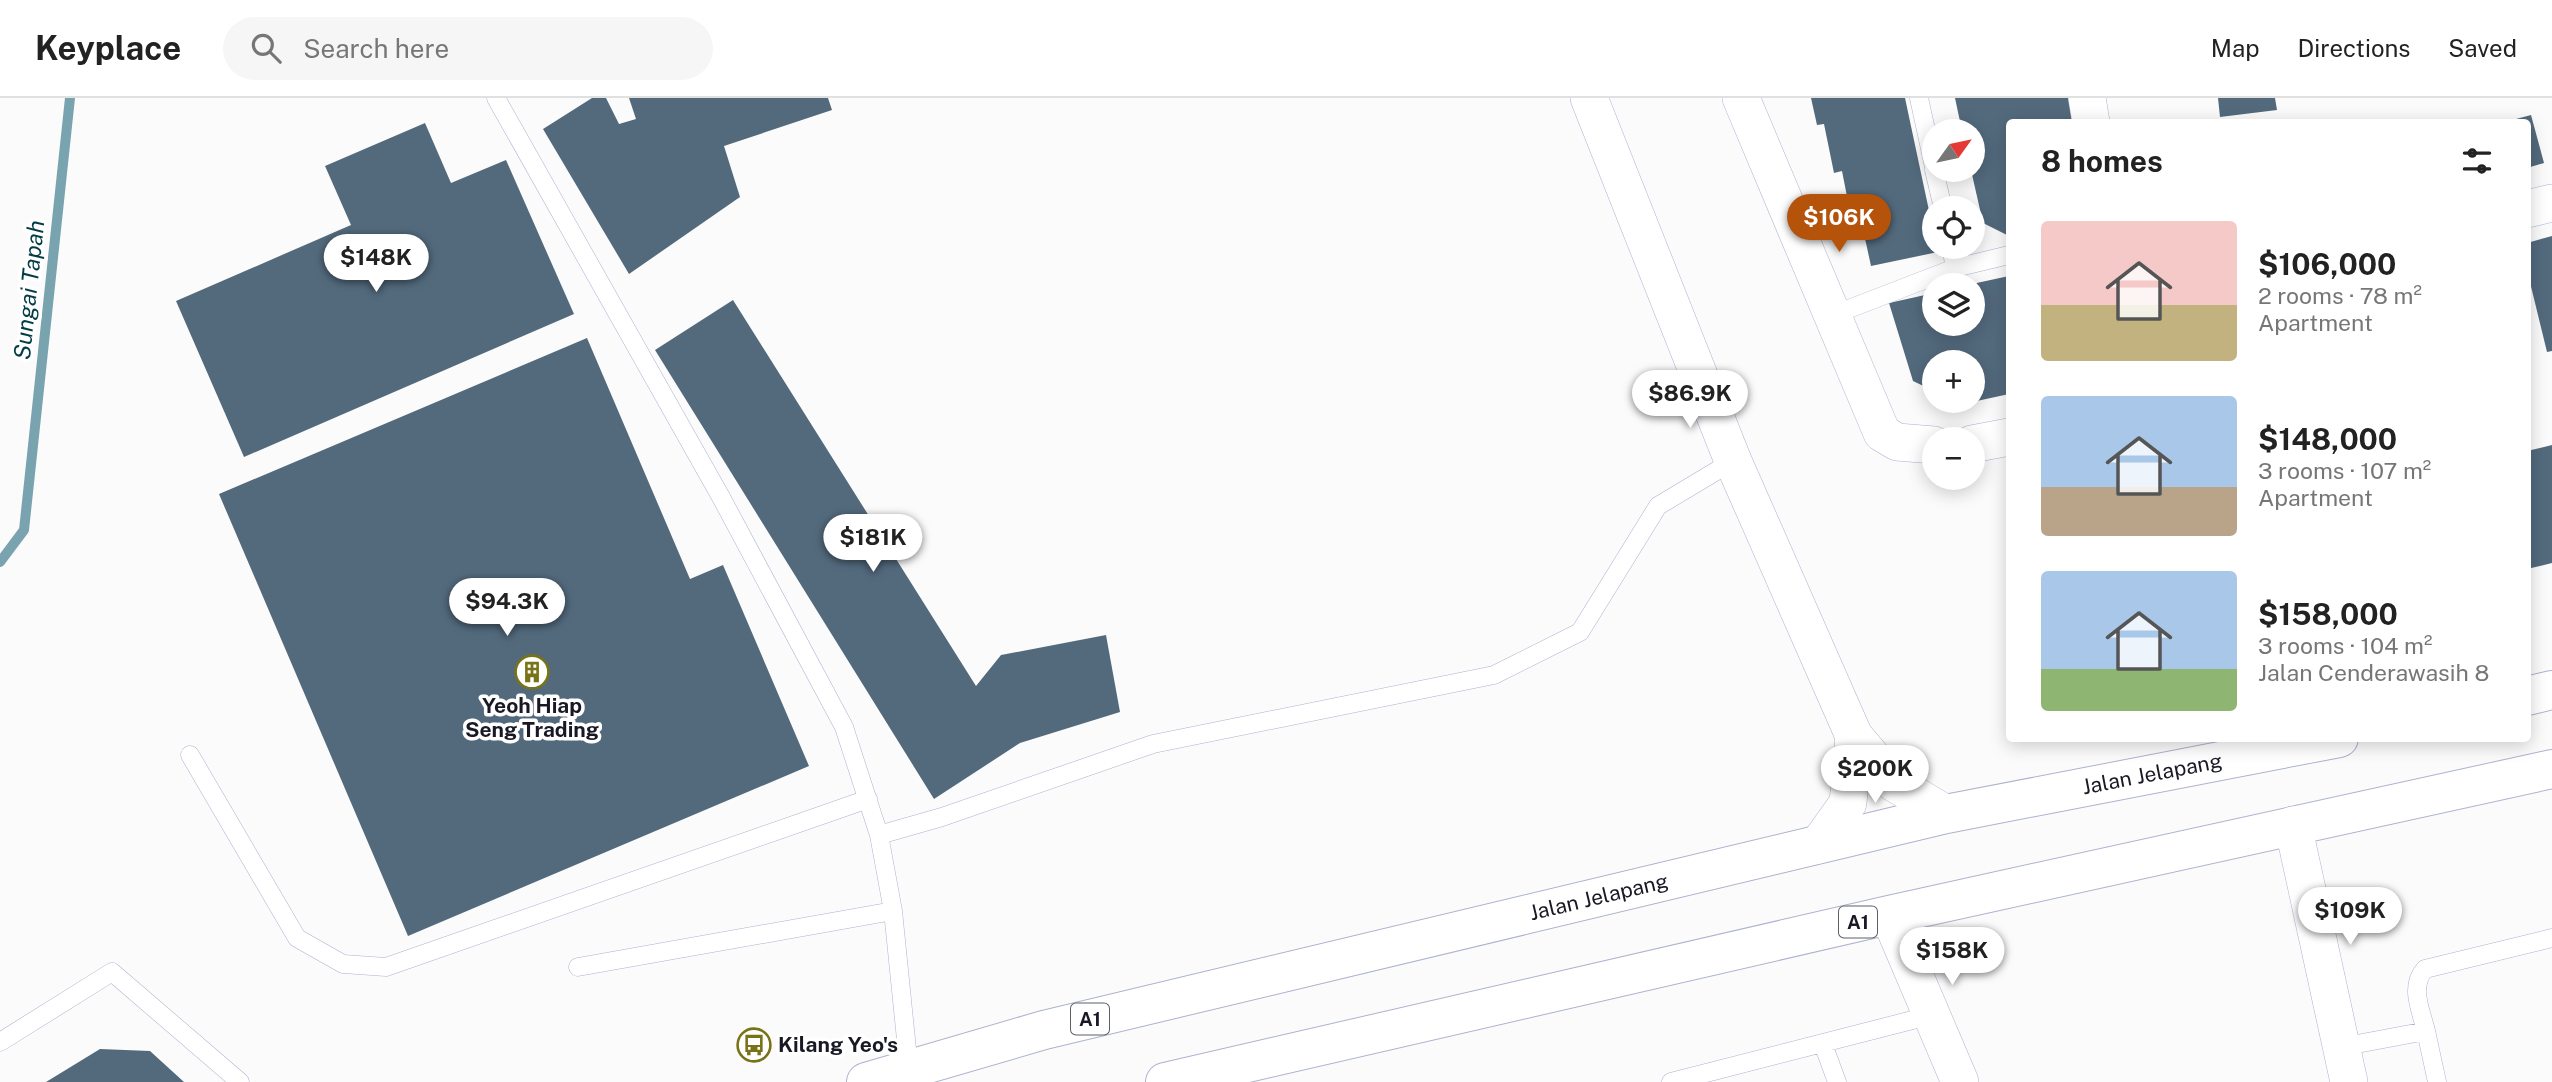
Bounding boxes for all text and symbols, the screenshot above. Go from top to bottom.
search box [223,17,713,80]
text: Keyplace [35,29,181,67]
icon: search [247,29,285,67]
text: Search here [303,33,449,64]
text: Map [2211,34,2260,62]
text: Directions [2298,34,2410,62]
text: Saved [2448,34,2517,62]
north arrow [1922,119,1984,182]
map controls [1922,119,1985,490]
icon: filters [2458,142,2496,180]
text: 8 homes [2041,143,2163,179]
pin: $106K [1790,194,1888,254]
button: locate [1922,196,1985,259]
text: $106K [1803,203,1875,230]
water label: Sungai Tapah [8,219,49,361]
pin: $148K [327,234,425,294]
text: $148K [340,243,412,270]
text: $106,000 [2258,246,2396,282]
icon: home [2097,249,2181,333]
button: layers [1922,273,1985,336]
text: 2 rooms · 78 m² [2258,282,2422,309]
text: Apartment [2258,309,2373,336]
button: + [1922,350,1985,413]
pin: $86.9K [1633,370,1747,430]
text: $86.9K [1648,379,1732,406]
text: $148,000 [2258,421,2397,457]
icon: home [2097,424,2181,508]
button: − [1922,427,1985,490]
text: 3 rooms · 107 m² [2258,457,2431,484]
text: Apartment [2258,484,2373,511]
pin: $181K [824,514,922,574]
text: $181K [839,523,907,550]
pin: $94.3K [450,578,564,638]
text: $94.3K [465,587,549,614]
text: $158,000 [2258,596,2398,632]
icon: home [2097,599,2181,683]
text: 3 rooms · 104 m² [2258,632,2432,659]
building icon: Yeoh Hiap Seng Trading [513,653,551,691]
text: Jalan Cenderawasih 8 [2258,659,2489,686]
place label: Yeoh Hiap Seng Trading [465,693,599,742]
pin: $200K [1826,746,1924,805]
street label: Jalan Jelapang [2080,748,2224,799]
text: $200K [1837,754,1913,781]
street label: Jalan Jelapang [1527,868,1671,925]
pin: $109K [2301,888,2399,947]
text: $109K [2314,896,2386,923]
road number: A1 [1839,906,1877,937]
pin: $158K [1903,928,2001,987]
text: $158K [1916,936,1988,963]
road number: A1 [1071,1004,1109,1035]
bus stop icon: Kilang Yeo's [735,1026,773,1064]
place label: Kilang Yeo's [778,1032,898,1057]

